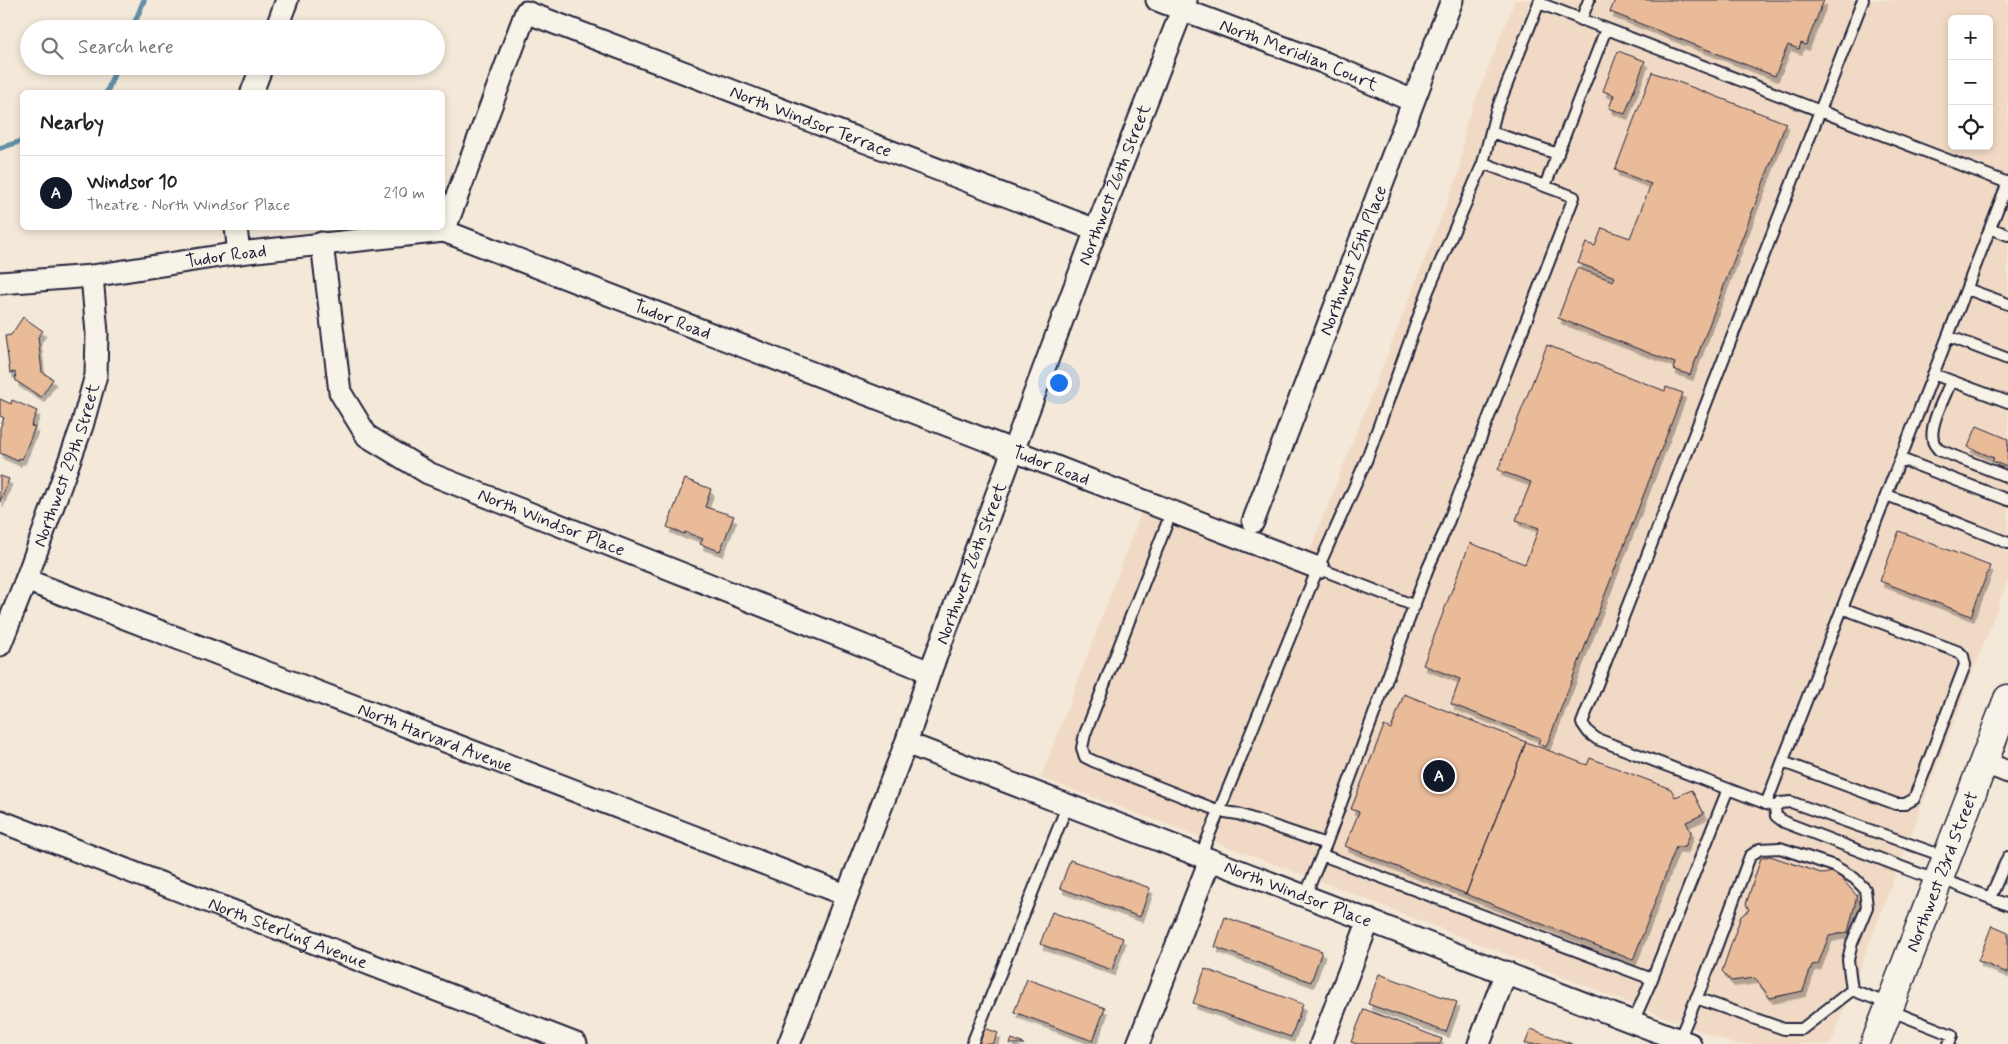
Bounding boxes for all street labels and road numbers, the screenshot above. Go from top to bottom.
street label: North Meridian Court [1216,14,1382,98]
street label: North Windsor Terrace [726,80,895,164]
street label: Northwest 26th Street [1073,100,1157,269]
street label: Northwest 25th Place [1314,182,1393,339]
street label: Tudor Road [184,239,268,274]
street label: Tudor Road [630,294,714,346]
street label: Northwest 29th Street [28,380,106,550]
street label: Tudor Road [1009,440,1093,492]
street label: Northwest 26th Street [930,479,1013,648]
street label: North Windsor Place [474,483,628,563]
street label: North Harvard Avenue [354,698,517,779]
street label: Northwest 23rd Street [1901,788,1984,956]
street label: North Windsor Place [1221,855,1375,934]
street label: North Sterling Avenue [205,892,371,975]

